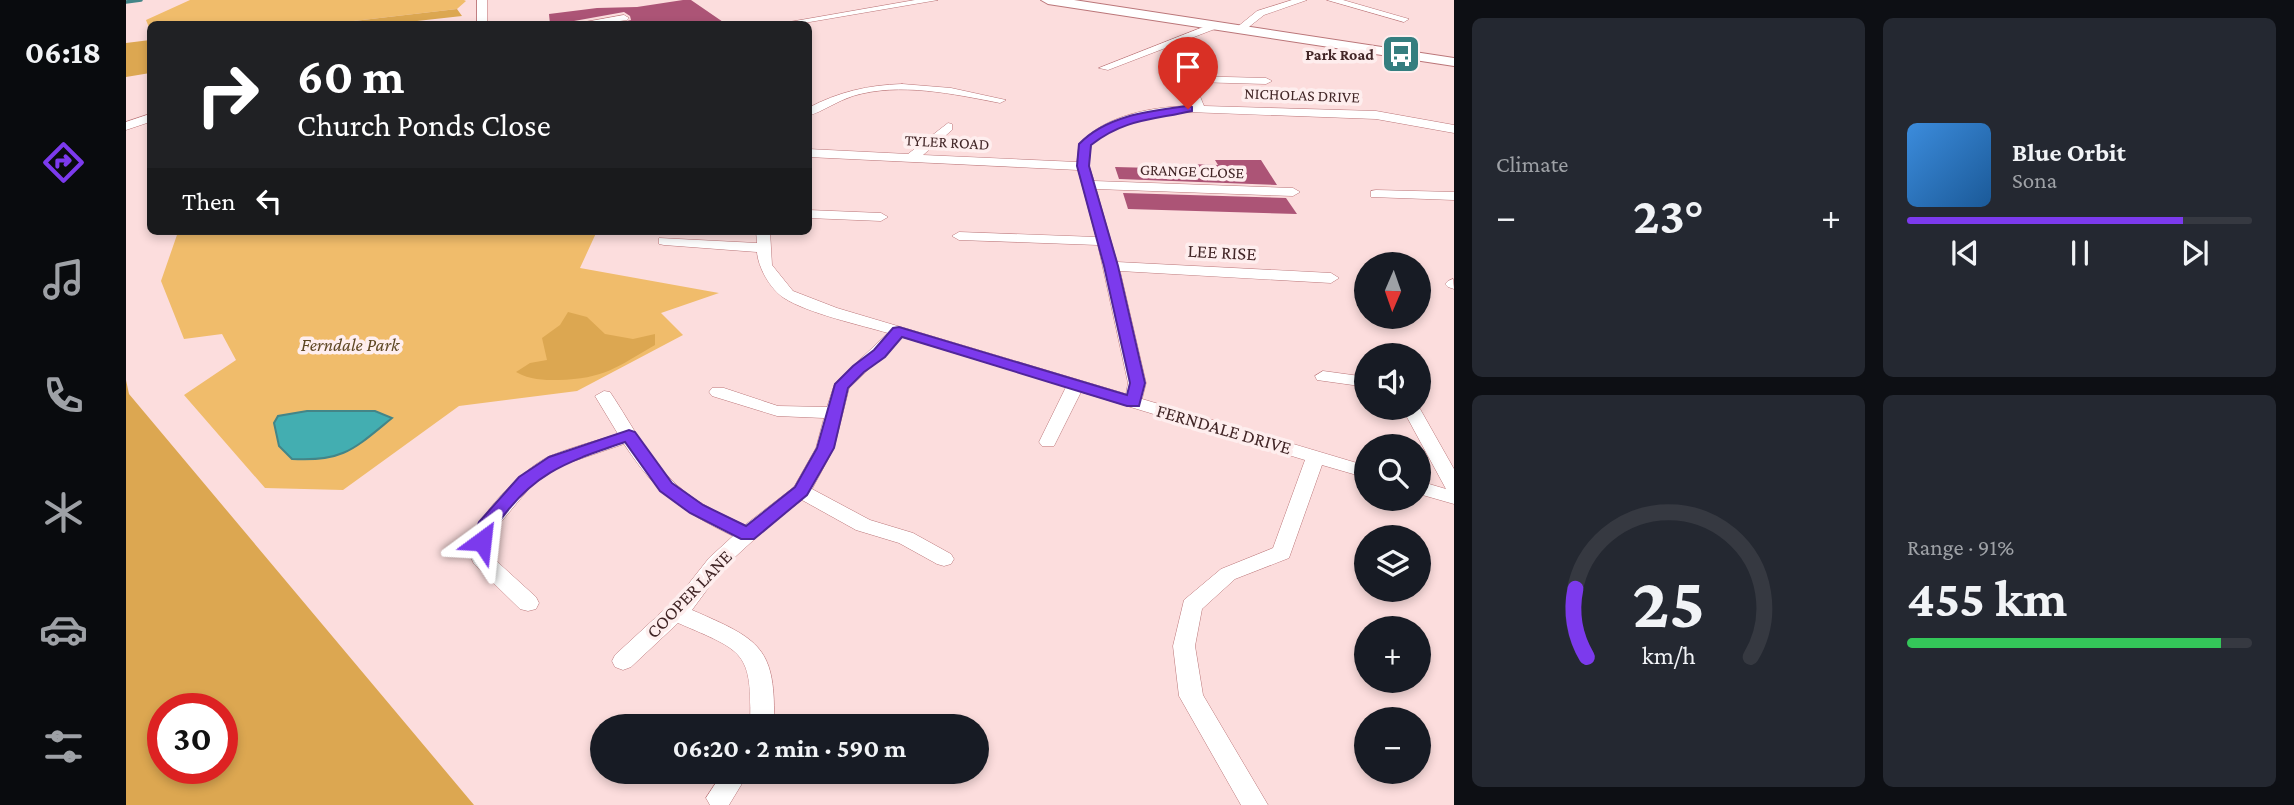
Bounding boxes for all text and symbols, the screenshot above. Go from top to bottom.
bus stop icon: Park Road [1380,33,1422,75]
text: 06:18 [25,34,101,70]
pin [1158,37,1218,109]
place label: Park Road [1305,46,1374,63]
icon: arrive [1169,48,1207,86]
icon: right [182,49,273,140]
text: 60 m [297,49,404,104]
street label: NICHOLAS DRIVE [1244,84,1360,106]
text: Church Ponds Close [297,107,551,143]
street label: TYLER ROAD [904,131,990,153]
icon: directions [39,138,88,187]
text: Blue Orbit [2012,138,2126,167]
text: Climate [1496,151,1568,177]
street label: GRANGE CLOSE [1140,161,1245,181]
text: Sona [2012,167,2057,193]
icon: left [250,182,288,220]
text: 23° [1633,186,1704,244]
text: Then [182,187,236,216]
text: − [1496,195,1516,237]
text: + [1821,195,1841,237]
icon: previous [1946,234,1984,272]
icon: pause [2061,234,2099,272]
icon: next [2176,234,2214,272]
street label: LEE RISE [1187,240,1257,264]
north arrow [1354,252,1432,329]
map controls [1354,252,1431,784]
icon: music [39,255,88,304]
park label: Ferndale Park [301,334,400,355]
button: sound [1354,343,1431,420]
icon: phone [39,371,88,420]
street label: FERNDALE DRIVE [1154,400,1294,458]
button: search [1354,434,1431,511]
icon: climate [39,488,88,537]
position arrow [445,504,519,578]
button: layers [1354,525,1431,602]
text: Range · 91% [1907,534,2014,560]
street label: COOPER LANE [642,546,736,642]
text: 25 [1632,562,1705,643]
text: 455 km [1907,569,2067,627]
icon: car [39,605,88,654]
button: + [1354,616,1431,693]
text: km/h [1642,642,1695,669]
speed limit sign: 30 [147,693,238,784]
button: − [1354,707,1431,784]
icon: filters [39,722,88,771]
text: 06:20 · 2 min · 590 m [673,734,906,763]

